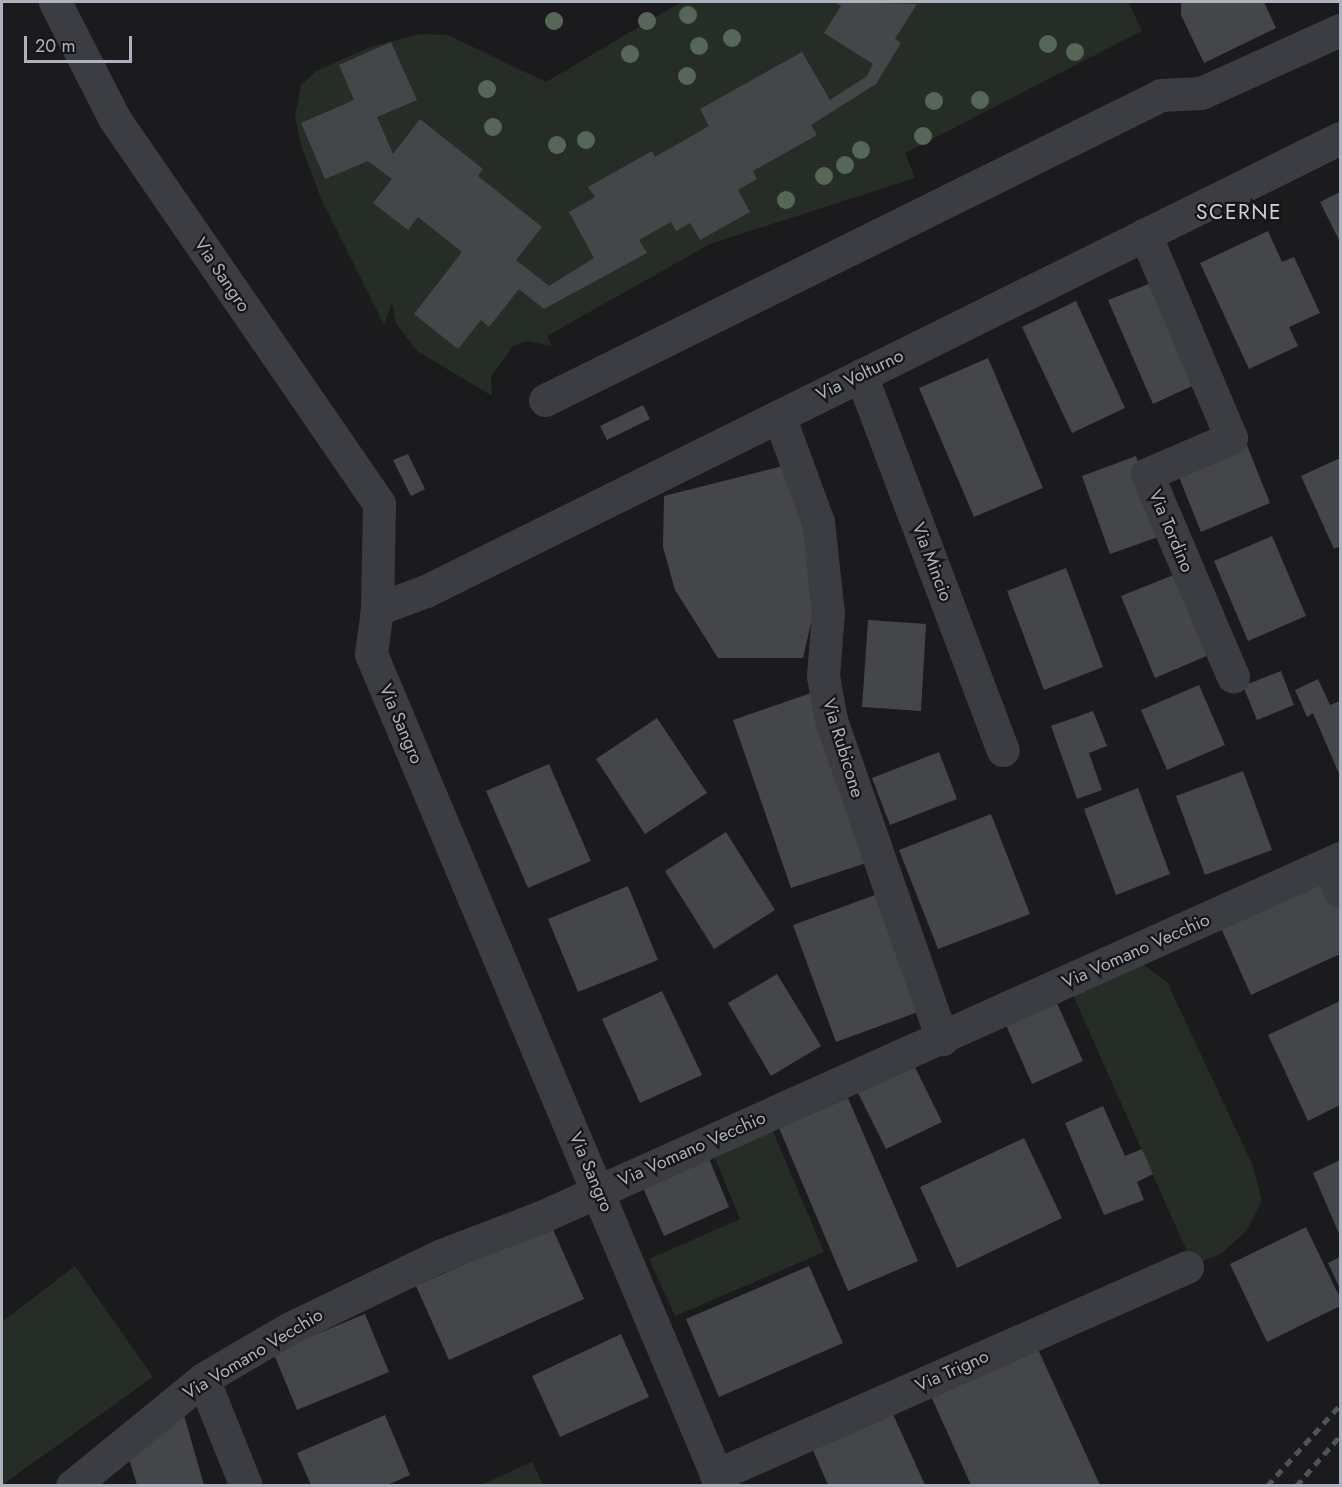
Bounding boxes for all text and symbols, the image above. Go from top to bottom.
scale bar [27,24,135,62]
text: 20 m [35,33,75,59]
district label: SCERNE [1196,199,1282,225]
street label: Via Sangro [189,234,255,316]
street label: Via Volturno [813,345,907,405]
street label: Via Tordino [1144,487,1198,575]
street label: Via Mincio [907,520,957,604]
street label: Via Sangro [375,681,427,767]
street label: Via Rubicone [818,696,868,800]
street label: Via Vomano Vecchio [1059,909,1213,993]
street label: Via Vomano Vecchio [615,1107,769,1191]
street label: Via Sangro [565,1129,617,1215]
street label: Via Vomano Vecchio [179,1304,327,1404]
street label: Via Trigno [912,1345,992,1397]

